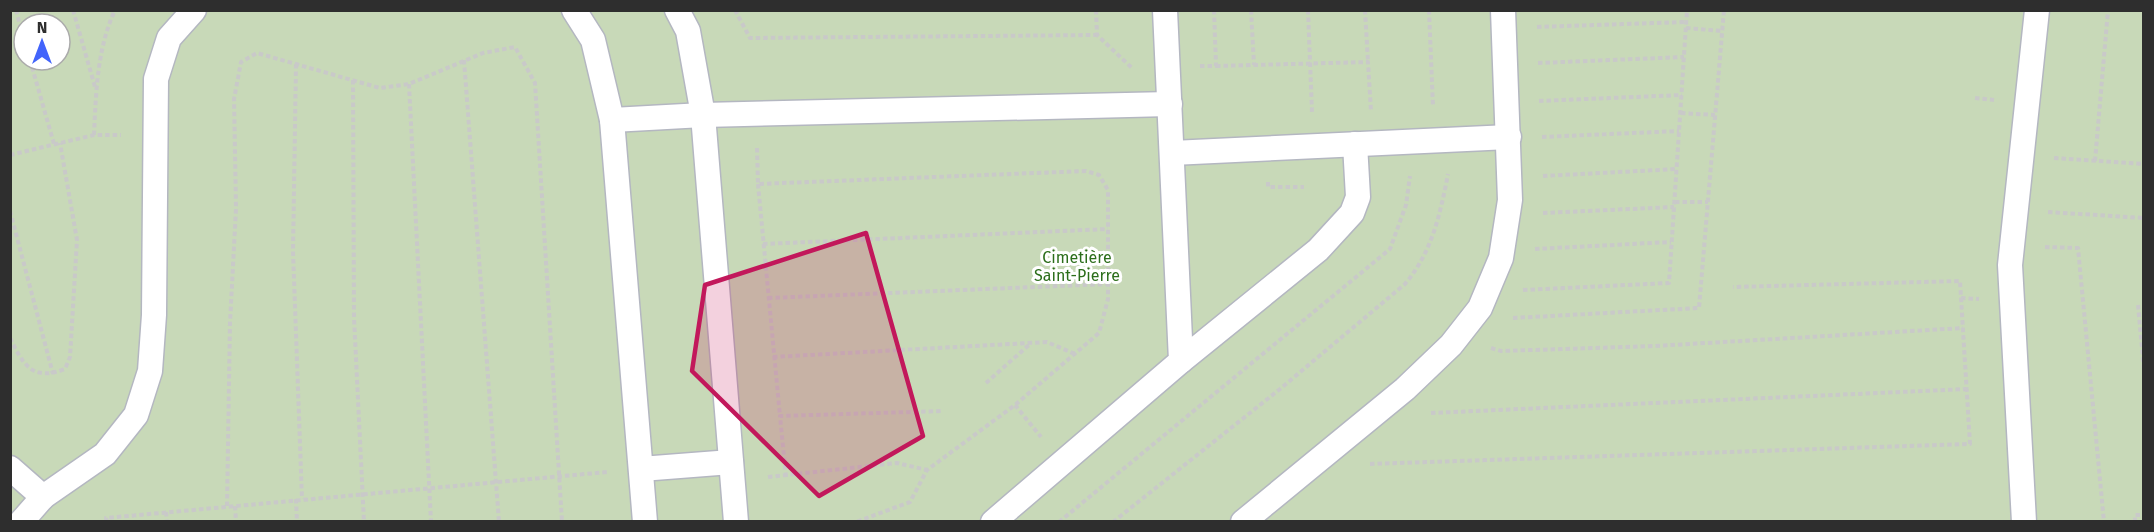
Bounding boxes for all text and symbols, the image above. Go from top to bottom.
north arrow [12,12,72,72]
text: N [37,18,47,37]
park label: Cimetière Saint-Pierre [1034,248,1120,285]

